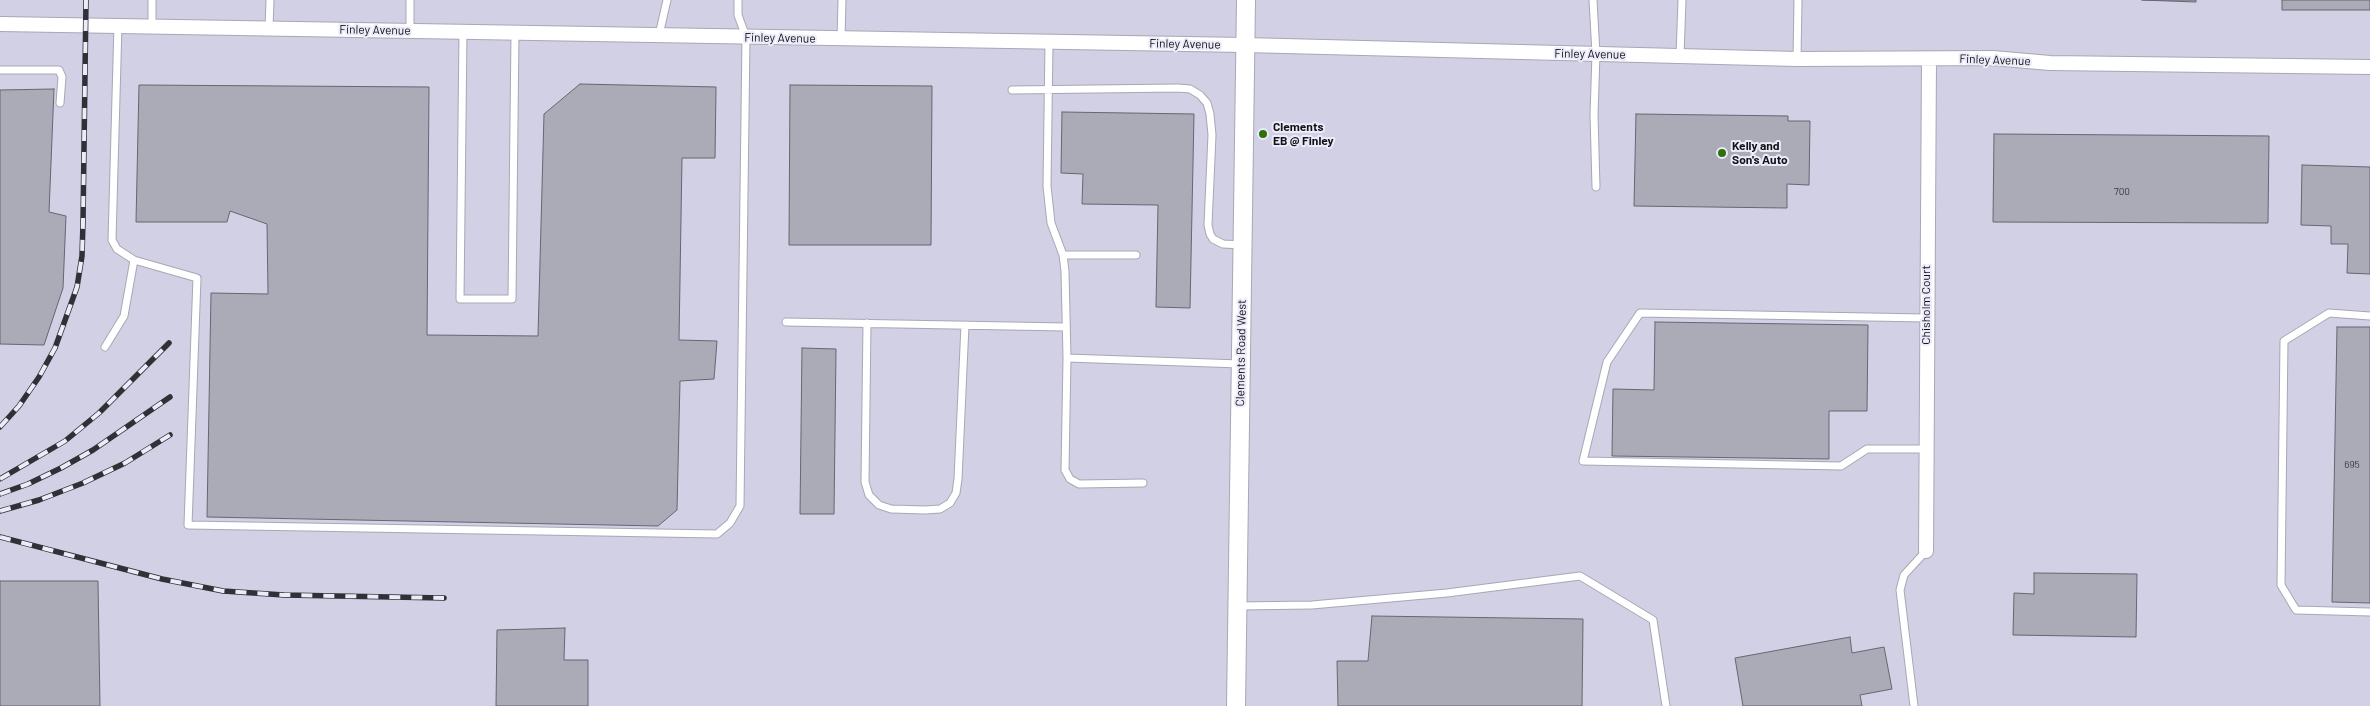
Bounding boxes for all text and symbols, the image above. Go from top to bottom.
street label: Finley Avenue [339,22,411,38]
street label: Finley Avenue [744,30,816,46]
street label: Finley Avenue [1149,36,1221,52]
street label: Finley Avenue [1554,46,1626,62]
street label: Finley Avenue [1959,52,2031,68]
place label: Clements EB @ Finley [1273,120,1334,148]
marker: Clements EB @ Finley [1257,128,1269,140]
place label: Kelly and Son's Auto [1732,139,1788,167]
marker: Kelly and Son's Auto [1716,147,1728,159]
house number: 700 [2114,186,2130,198]
street label: Chisholm Court [1919,265,1933,345]
street label: Clements Road West [1233,299,1249,407]
house number: 695 [2344,459,2360,471]

